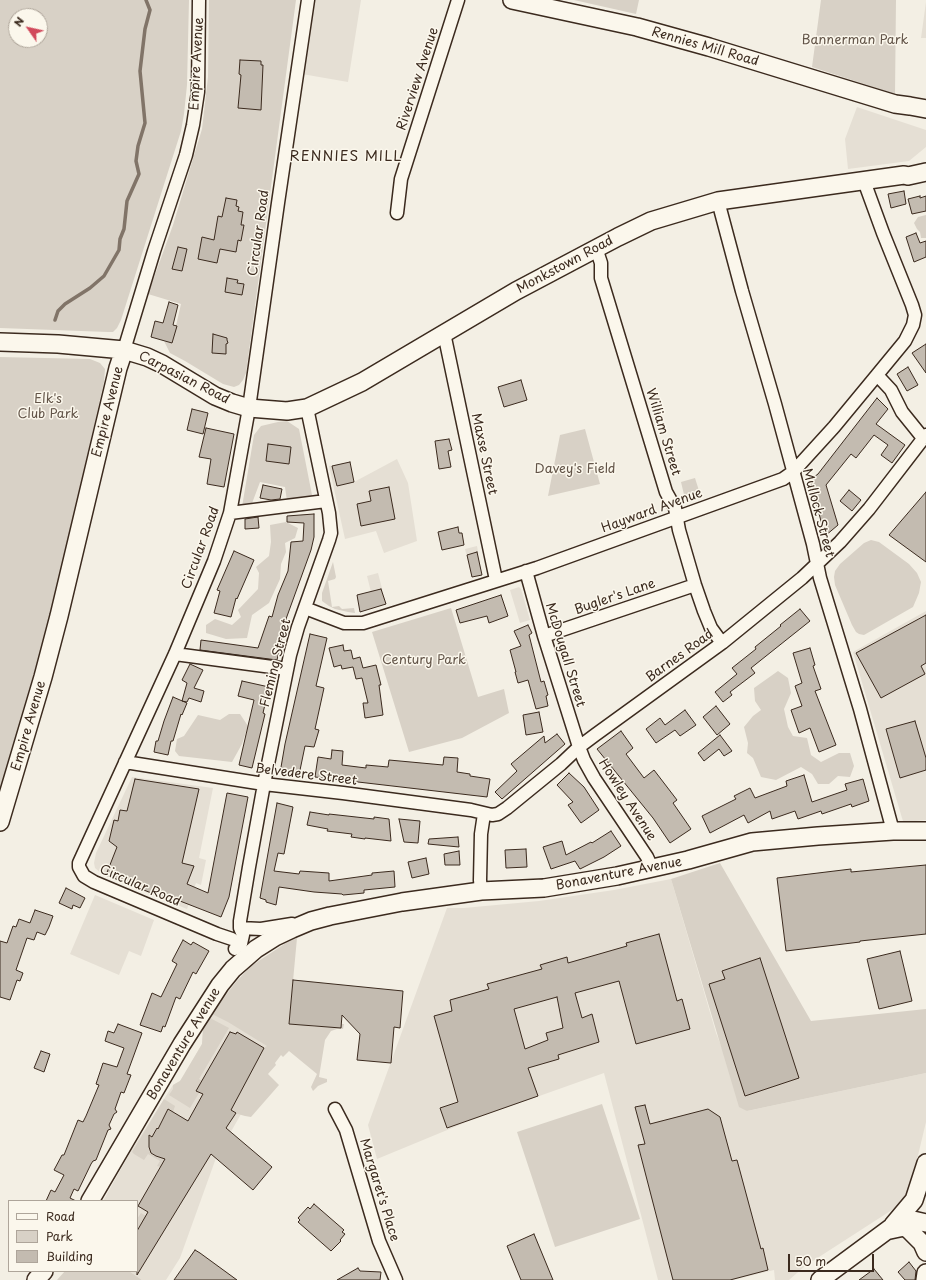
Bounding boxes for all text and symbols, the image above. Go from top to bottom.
north arrow [8,8,48,48]
text: N [9,13,28,30]
street label: Empire Avenue [187,17,207,111]
street label: Rennies Mill Road [650,24,760,70]
street label: Riverview Avenue [394,26,442,132]
park label: Bannerman Park [801,32,909,48]
district label: RENNIES MILL [290,149,402,165]
street label: Circular Road [245,189,273,277]
street label: Monkstown Road [514,233,616,297]
street label: Carpasian Road [136,348,232,408]
street label: Empire Avenue [89,365,127,459]
street label: William Street [642,386,684,478]
park label: Elk's Club Park [17,391,79,422]
street label: Maxse Street [468,412,500,496]
park label: Davey's Field [535,461,615,477]
street label: Mullock Street [799,467,837,559]
street label: Hayward Avenue [599,486,705,536]
street label: Circular Road [179,505,223,591]
street label: Bugler's Lane [572,576,658,618]
street label: McDougall Street [542,601,588,709]
street label: Fleming Street [257,617,295,709]
street label: Barnes Road [643,626,717,686]
park label: Century Park [382,652,466,668]
street label: Empire Avenue [9,679,49,773]
street label: Howley Avenue [595,756,659,844]
street label: Belvedere Street [254,761,358,789]
street label: Bonaventure Avenue [555,854,683,894]
street label: Circular Road [97,862,183,910]
street label: Bonaventure Avenue [144,985,224,1103]
street label: Margaret's Place [356,1137,402,1243]
legend [8,1200,138,1272]
text: Road [46,1207,75,1225]
text: Park [46,1227,73,1245]
scale bar [790,1246,876,1272]
text: Building [46,1247,93,1265]
text: 50 m [795,1252,826,1270]

